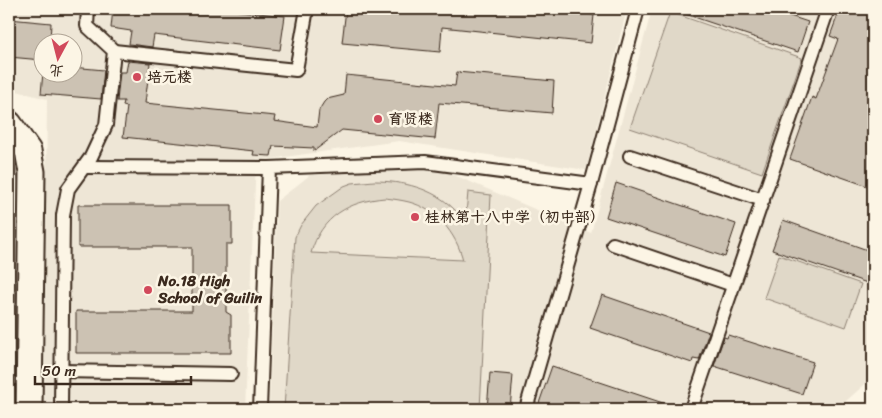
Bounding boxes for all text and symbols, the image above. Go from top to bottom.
north arrow [32,32,82,82]
text: 北 [48,57,65,84]
place label: 培元楼 [147,64,192,90]
marker: 培元楼 [131,71,143,83]
place label: 育贤楼 [388,106,433,132]
marker: 育贤楼 [372,113,384,125]
place label: 桂林第十八中学（初中部） [425,204,605,230]
marker: 桂林第十八中学（初中部） [409,211,421,223]
place label: No.18 High School of Guilin [157,268,263,311]
marker: No.18 High School of Guilin [142,284,154,296]
scale bar [35,353,191,385]
text: 50 m [42,358,77,384]

